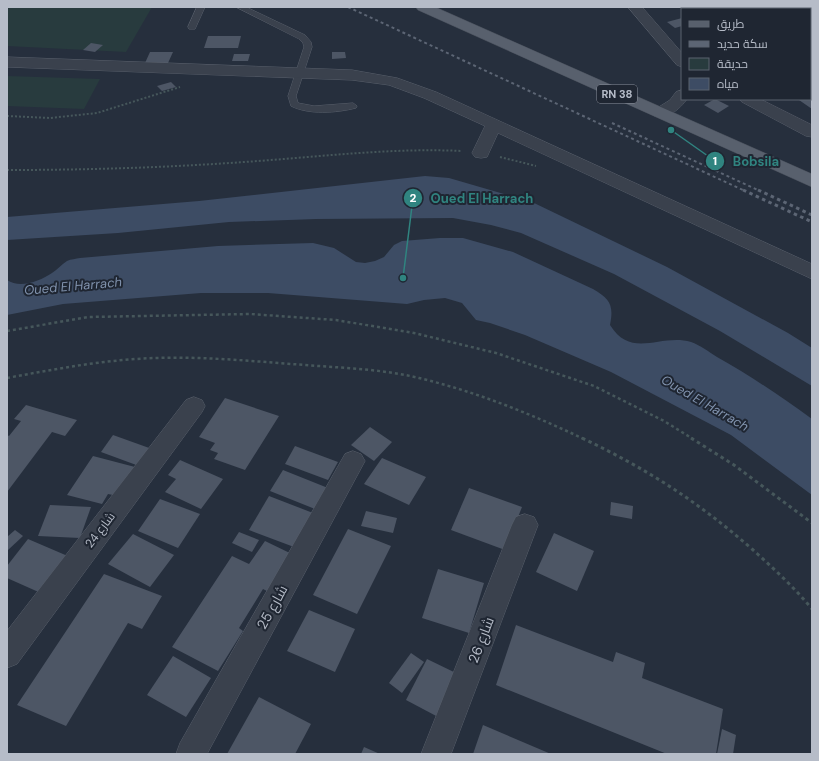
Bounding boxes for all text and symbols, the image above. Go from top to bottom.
legend [681,8,811,100]
text: طريق [717,16,745,32]
text: سكة حديد [717,36,768,52]
text: حديقة [717,56,748,72]
text: مياه [717,76,739,92]
road number: RN 38 [597,85,637,103]
callout: Bobsila [705,149,788,174]
text: 1 [713,153,717,169]
text: Bobsila [733,153,779,170]
callout: Oued El Harrach [403,186,542,211]
text: 2 [410,190,417,206]
text: Oued El Harrach [431,190,533,207]
water label: Oued El Harrach [23,273,123,299]
water label: Oued El Harrach [658,371,752,435]
street label: شارع 24 [81,509,119,551]
street label: شارع 25 [253,582,291,632]
street label: شارع 26 [464,615,498,665]

